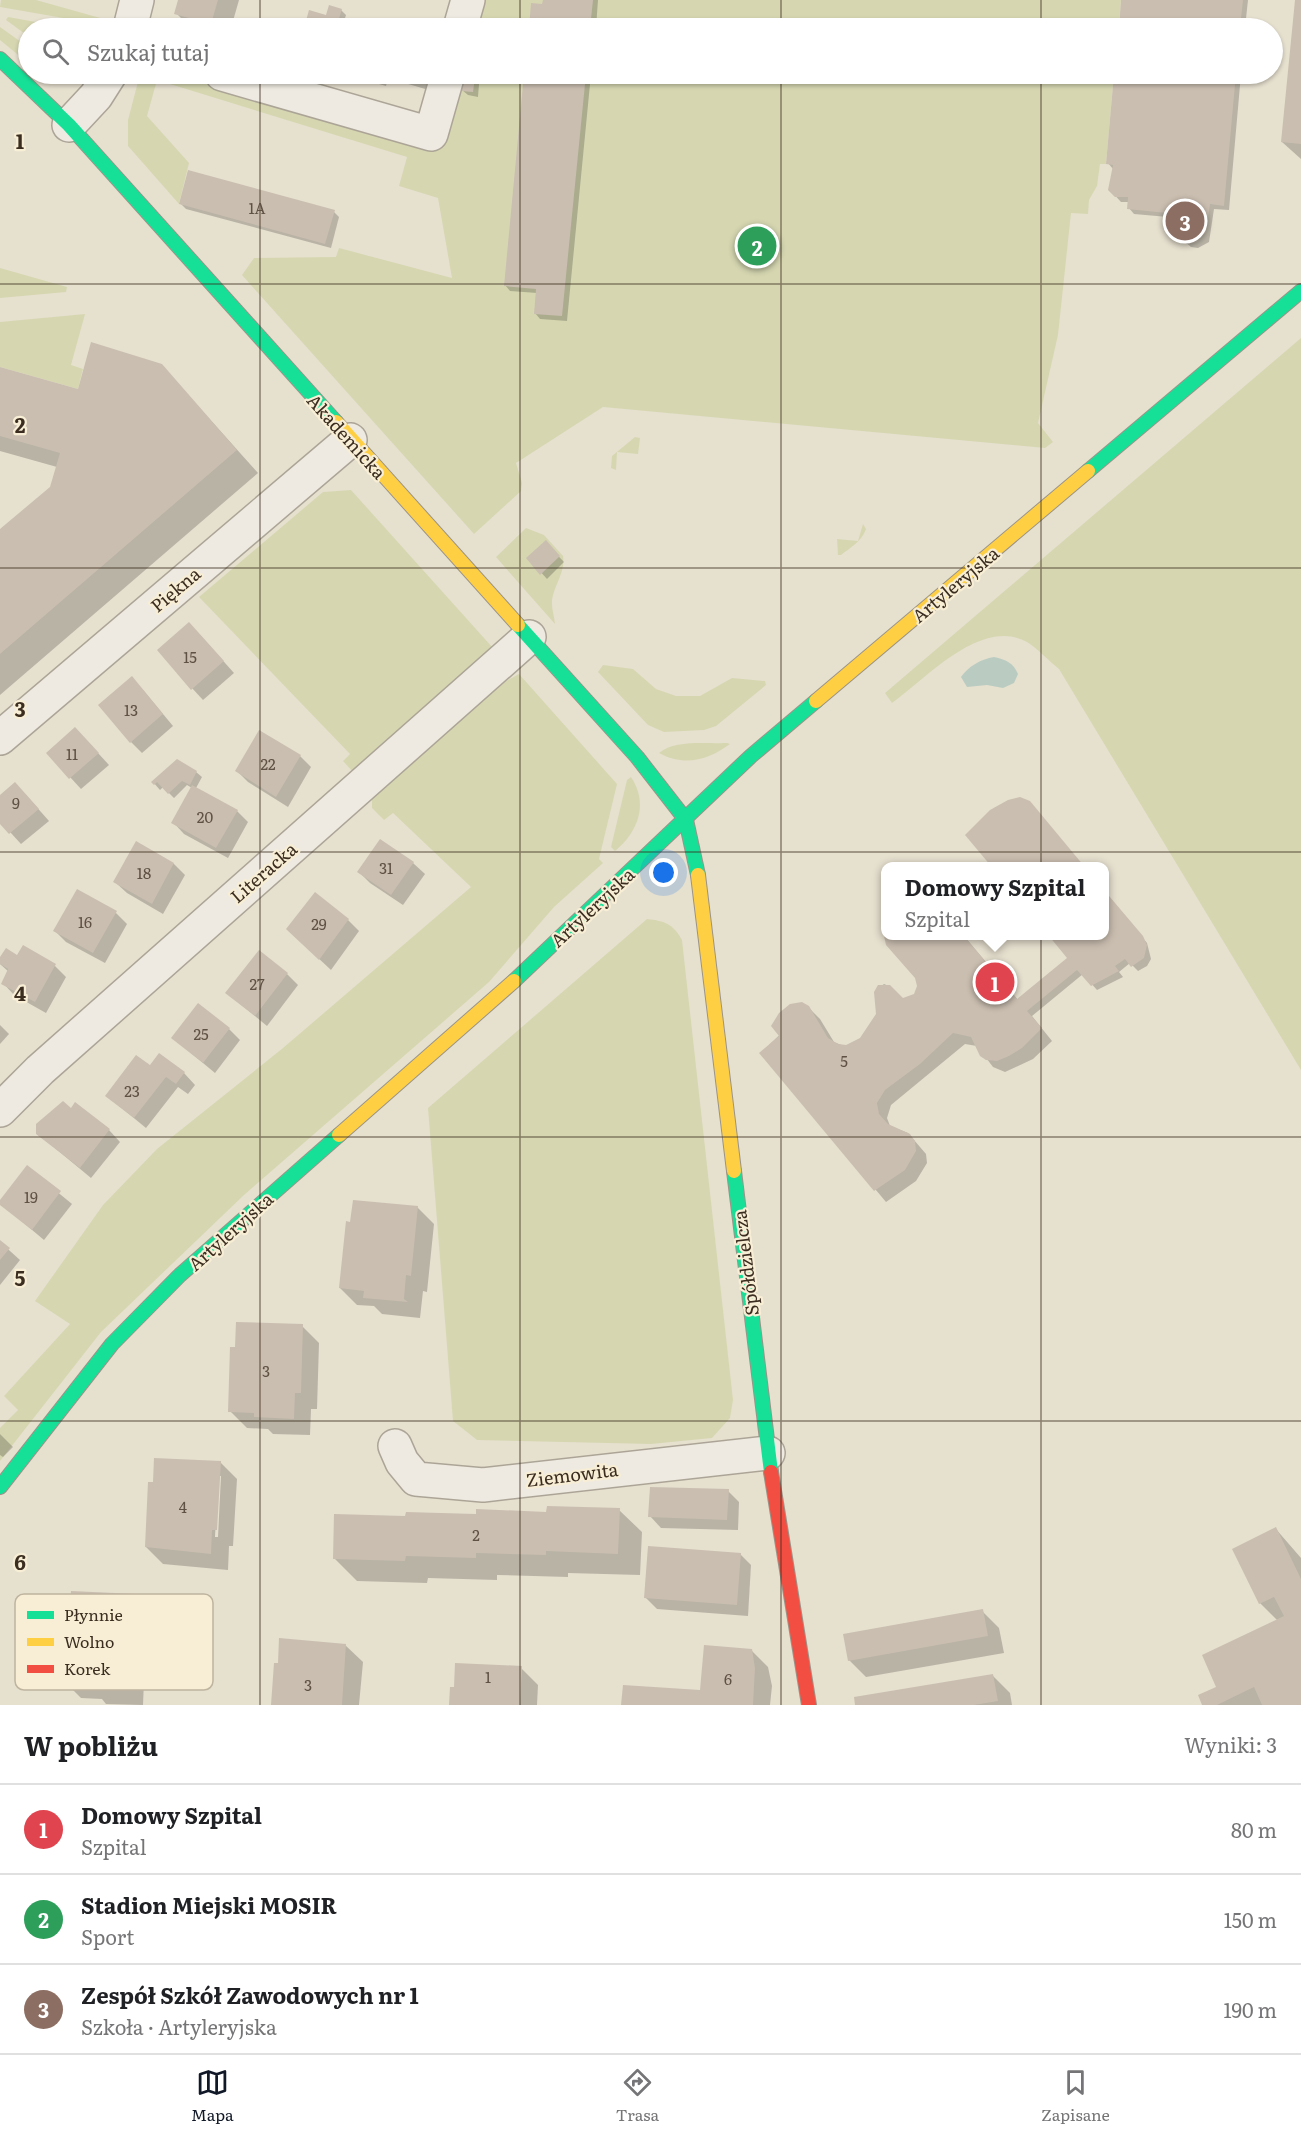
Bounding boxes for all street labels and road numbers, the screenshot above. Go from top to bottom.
street label: Akademicka [301,387,393,485]
street label: Artyleryjska [905,539,1005,629]
street label: Piękna [144,560,206,618]
street label: Literacka [224,835,303,909]
street label: Artyleryjska [544,861,640,953]
street label: Artyleryjska [181,1185,279,1277]
street label: Spółdzielcza [725,1208,765,1317]
street label: Ziemowita [524,1455,620,1493]

